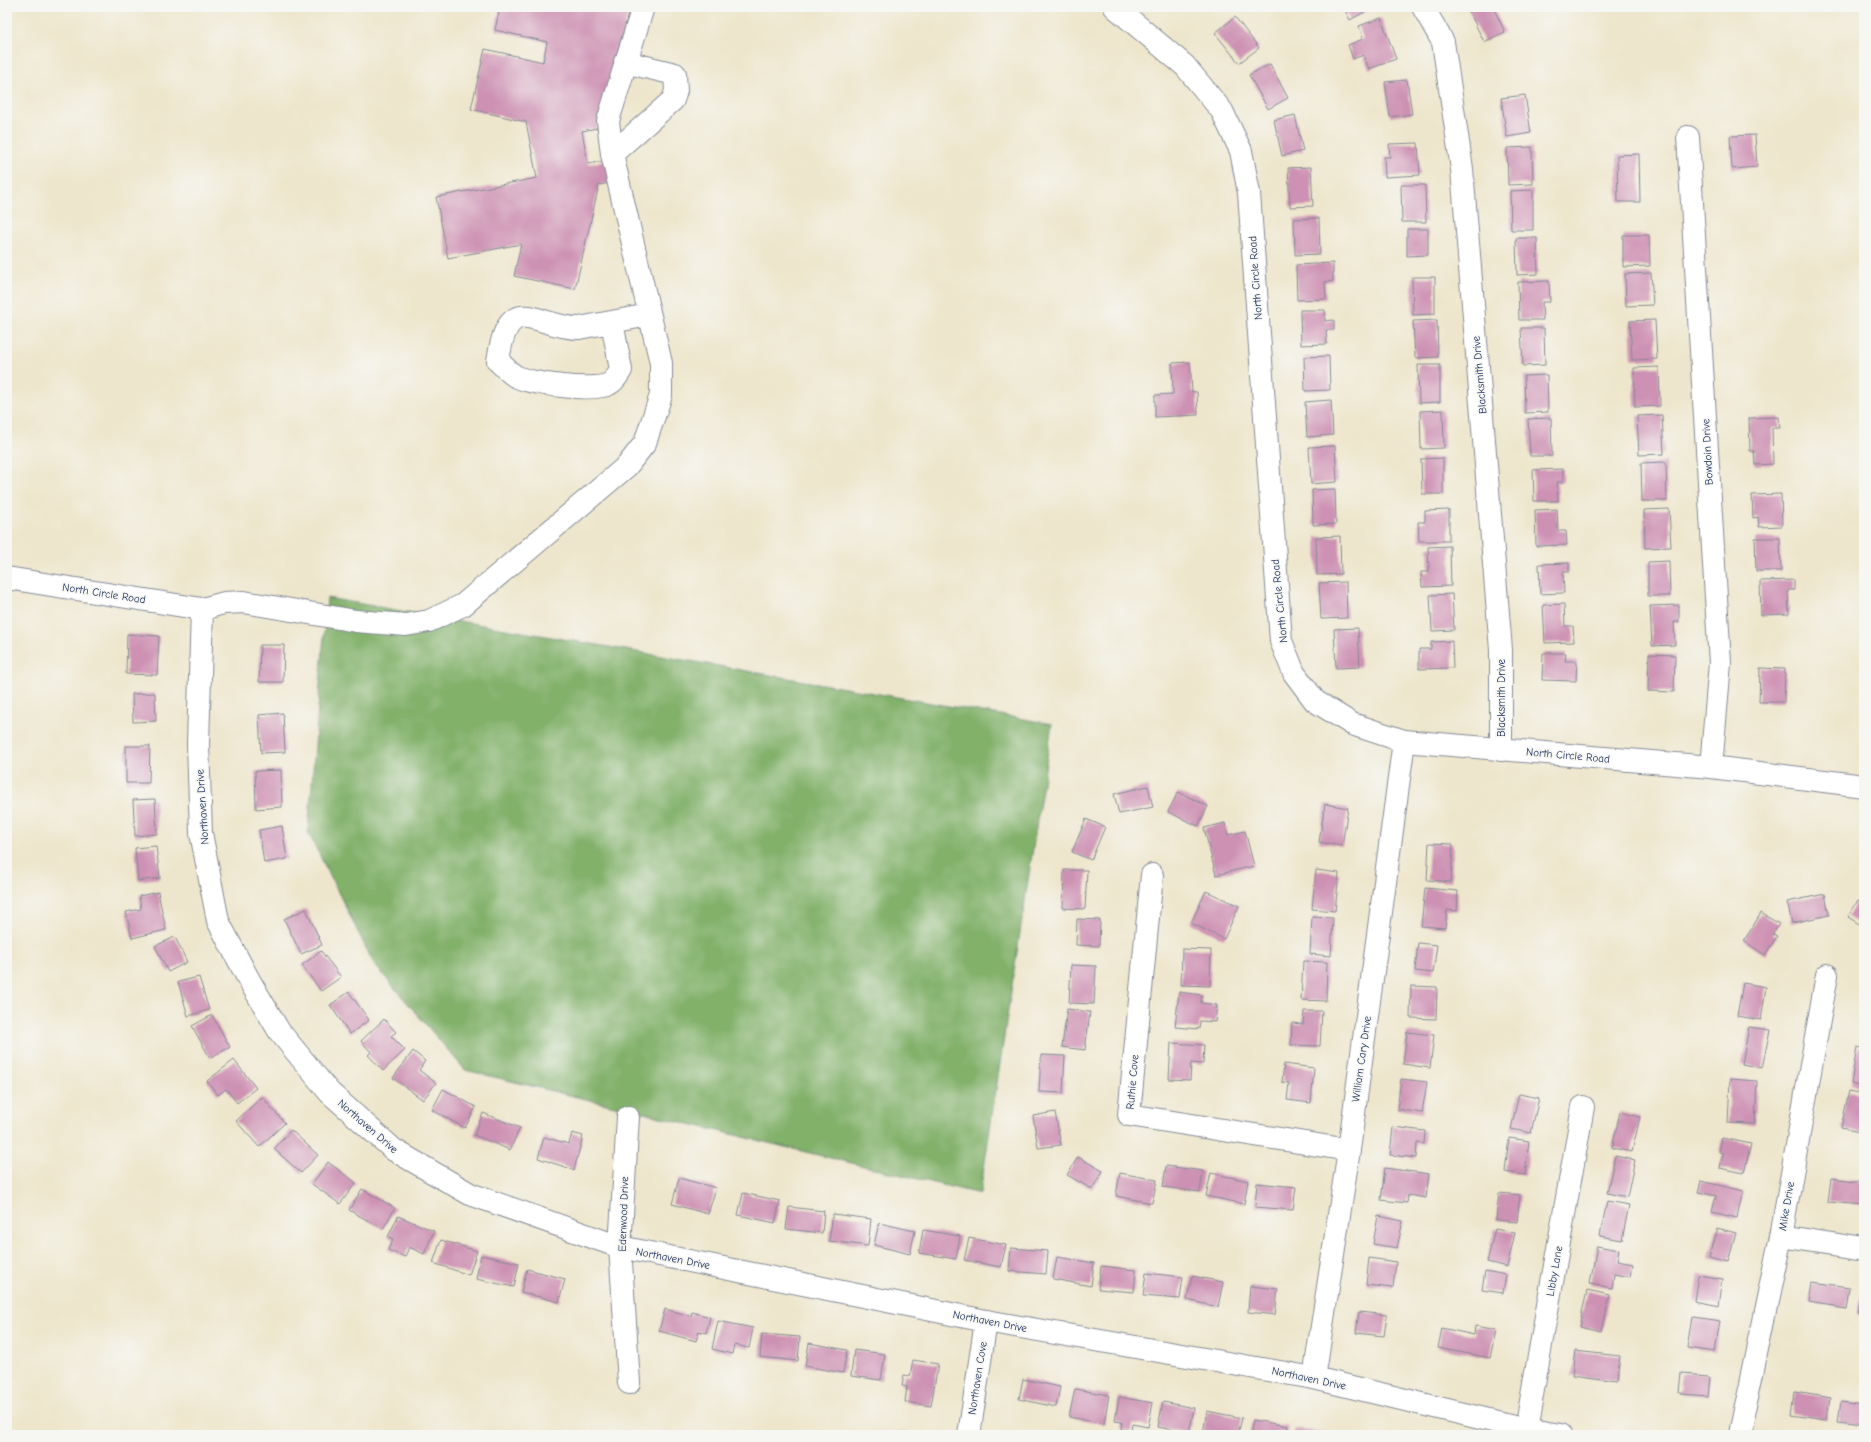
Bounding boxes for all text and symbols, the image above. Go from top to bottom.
street label: North Circle Road [1246,235,1265,320]
street label: Blacksmith Drive [1470,335,1489,414]
street label: Bowdoin Drive [1699,418,1716,486]
street label: North Circle Road [1269,558,1290,643]
street label: North Circle Road [61,580,147,607]
street label: Blacksmith Drive [1495,658,1508,737]
street label: North Circle Road [1526,745,1611,766]
street label: Northaven Drive [193,768,212,845]
street label: William Cary Drive [1349,1015,1374,1103]
street label: Ruthie Cove [1124,1053,1141,1110]
street label: Northaven Drive [335,1097,401,1156]
street label: Edenwood Drive [616,1176,631,1252]
street label: Mike Drive [1776,1180,1797,1232]
street label: Libby Lane [1544,1244,1565,1297]
street label: Northaven Drive [635,1245,712,1272]
street label: Northaven Drive [952,1308,1029,1335]
street label: Northaven Cove [965,1340,990,1416]
street label: Northaven Drive [1271,1364,1348,1393]

